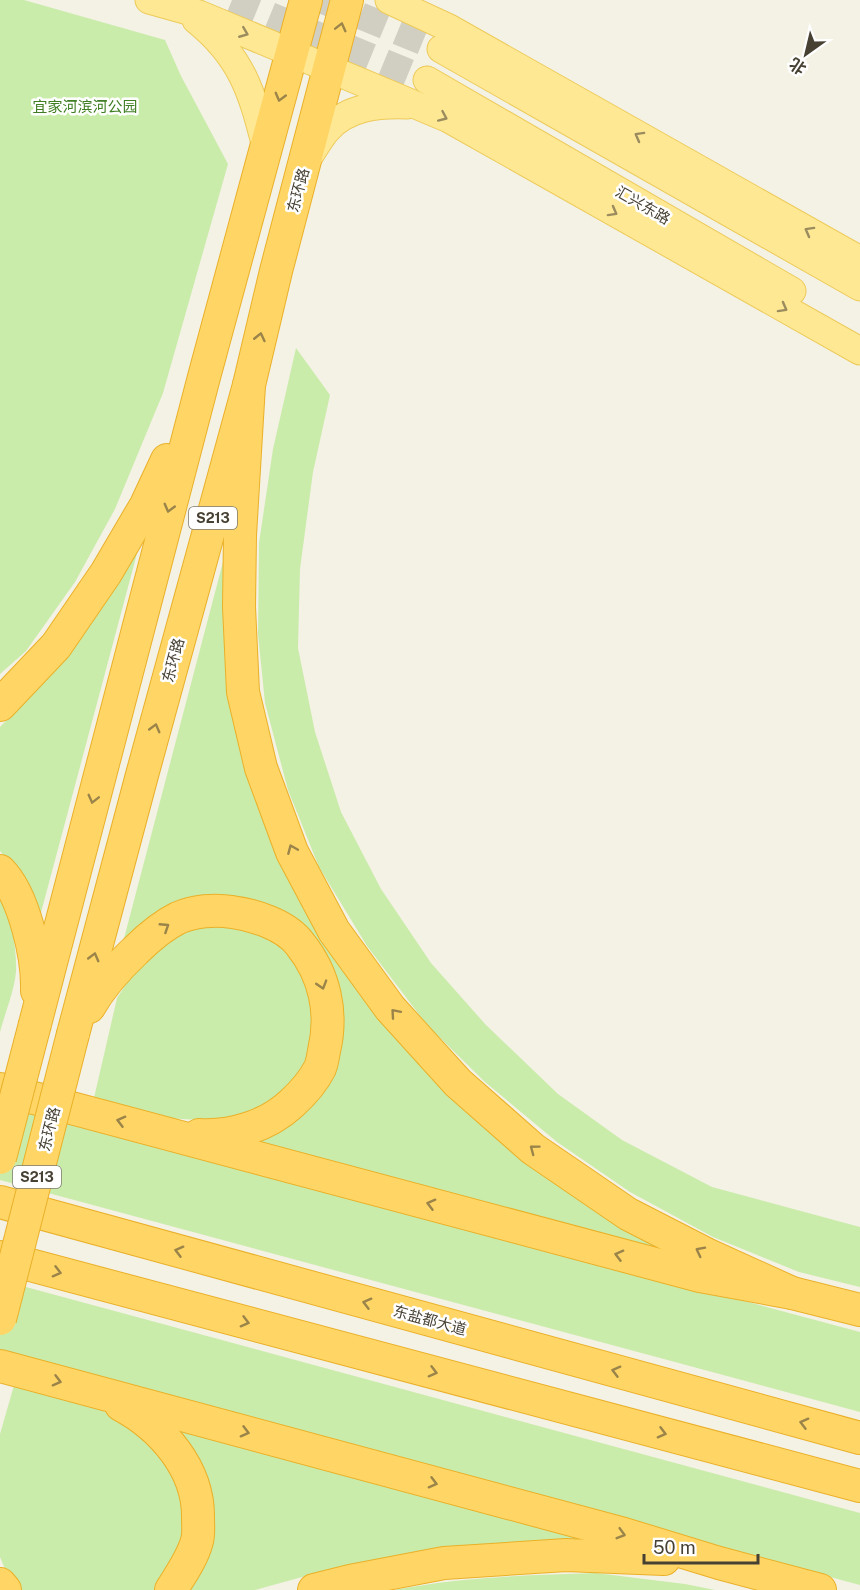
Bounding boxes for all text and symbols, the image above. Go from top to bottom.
one-way arrow [333,22,346,32]
north arrow [776,24,836,84]
one-way arrow [238,26,249,38]
text: 北 [786,54,810,78]
one-way arrow [275,91,287,102]
park label: 宜家河滨河公园 [32,98,138,115]
one-way arrow [436,109,447,121]
one-way arrow [635,131,645,143]
street label: 东环路 [284,166,312,214]
street label: 汇兴东路 [613,183,673,227]
one-way arrow [607,205,617,216]
one-way arrow [805,227,815,239]
one-way arrow [777,301,787,312]
one-way arrow [253,333,266,343]
one-way arrow [164,503,176,513]
road number: S213 [189,507,237,529]
street label: 东环路 [159,636,187,684]
one-way arrow [147,723,160,733]
one-way arrow [88,793,100,803]
one-way arrow [287,844,299,855]
one-way arrow [158,923,169,934]
one-way arrow [86,953,99,963]
one-way arrow [315,979,327,990]
one-way arrow [391,1010,402,1020]
street label: 东环路 [35,1105,63,1153]
one-way arrow [116,1116,126,1128]
one-way arrow [530,1146,541,1157]
road number: S213 [13,1166,61,1188]
one-way arrow [426,1199,437,1211]
one-way arrow [174,1246,184,1259]
one-way arrow [696,1247,707,1258]
one-way arrow [614,1250,625,1262]
one-way arrow [51,1265,61,1277]
one-way arrow [362,1298,373,1310]
street label: 东盐都大道 [392,1302,468,1338]
one-way arrow [239,1315,250,1327]
one-way arrow [428,1365,438,1378]
one-way arrow [611,1366,621,1378]
one-way arrow [51,1374,61,1386]
one-way arrow [799,1417,809,1430]
one-way arrow [239,1425,250,1437]
one-way arrow [657,1426,667,1439]
one-way arrow [427,1476,438,1488]
one-way arrow [615,1527,626,1539]
scale bar [644,1527,758,1565]
text: 50 m [653,1537,696,1558]

